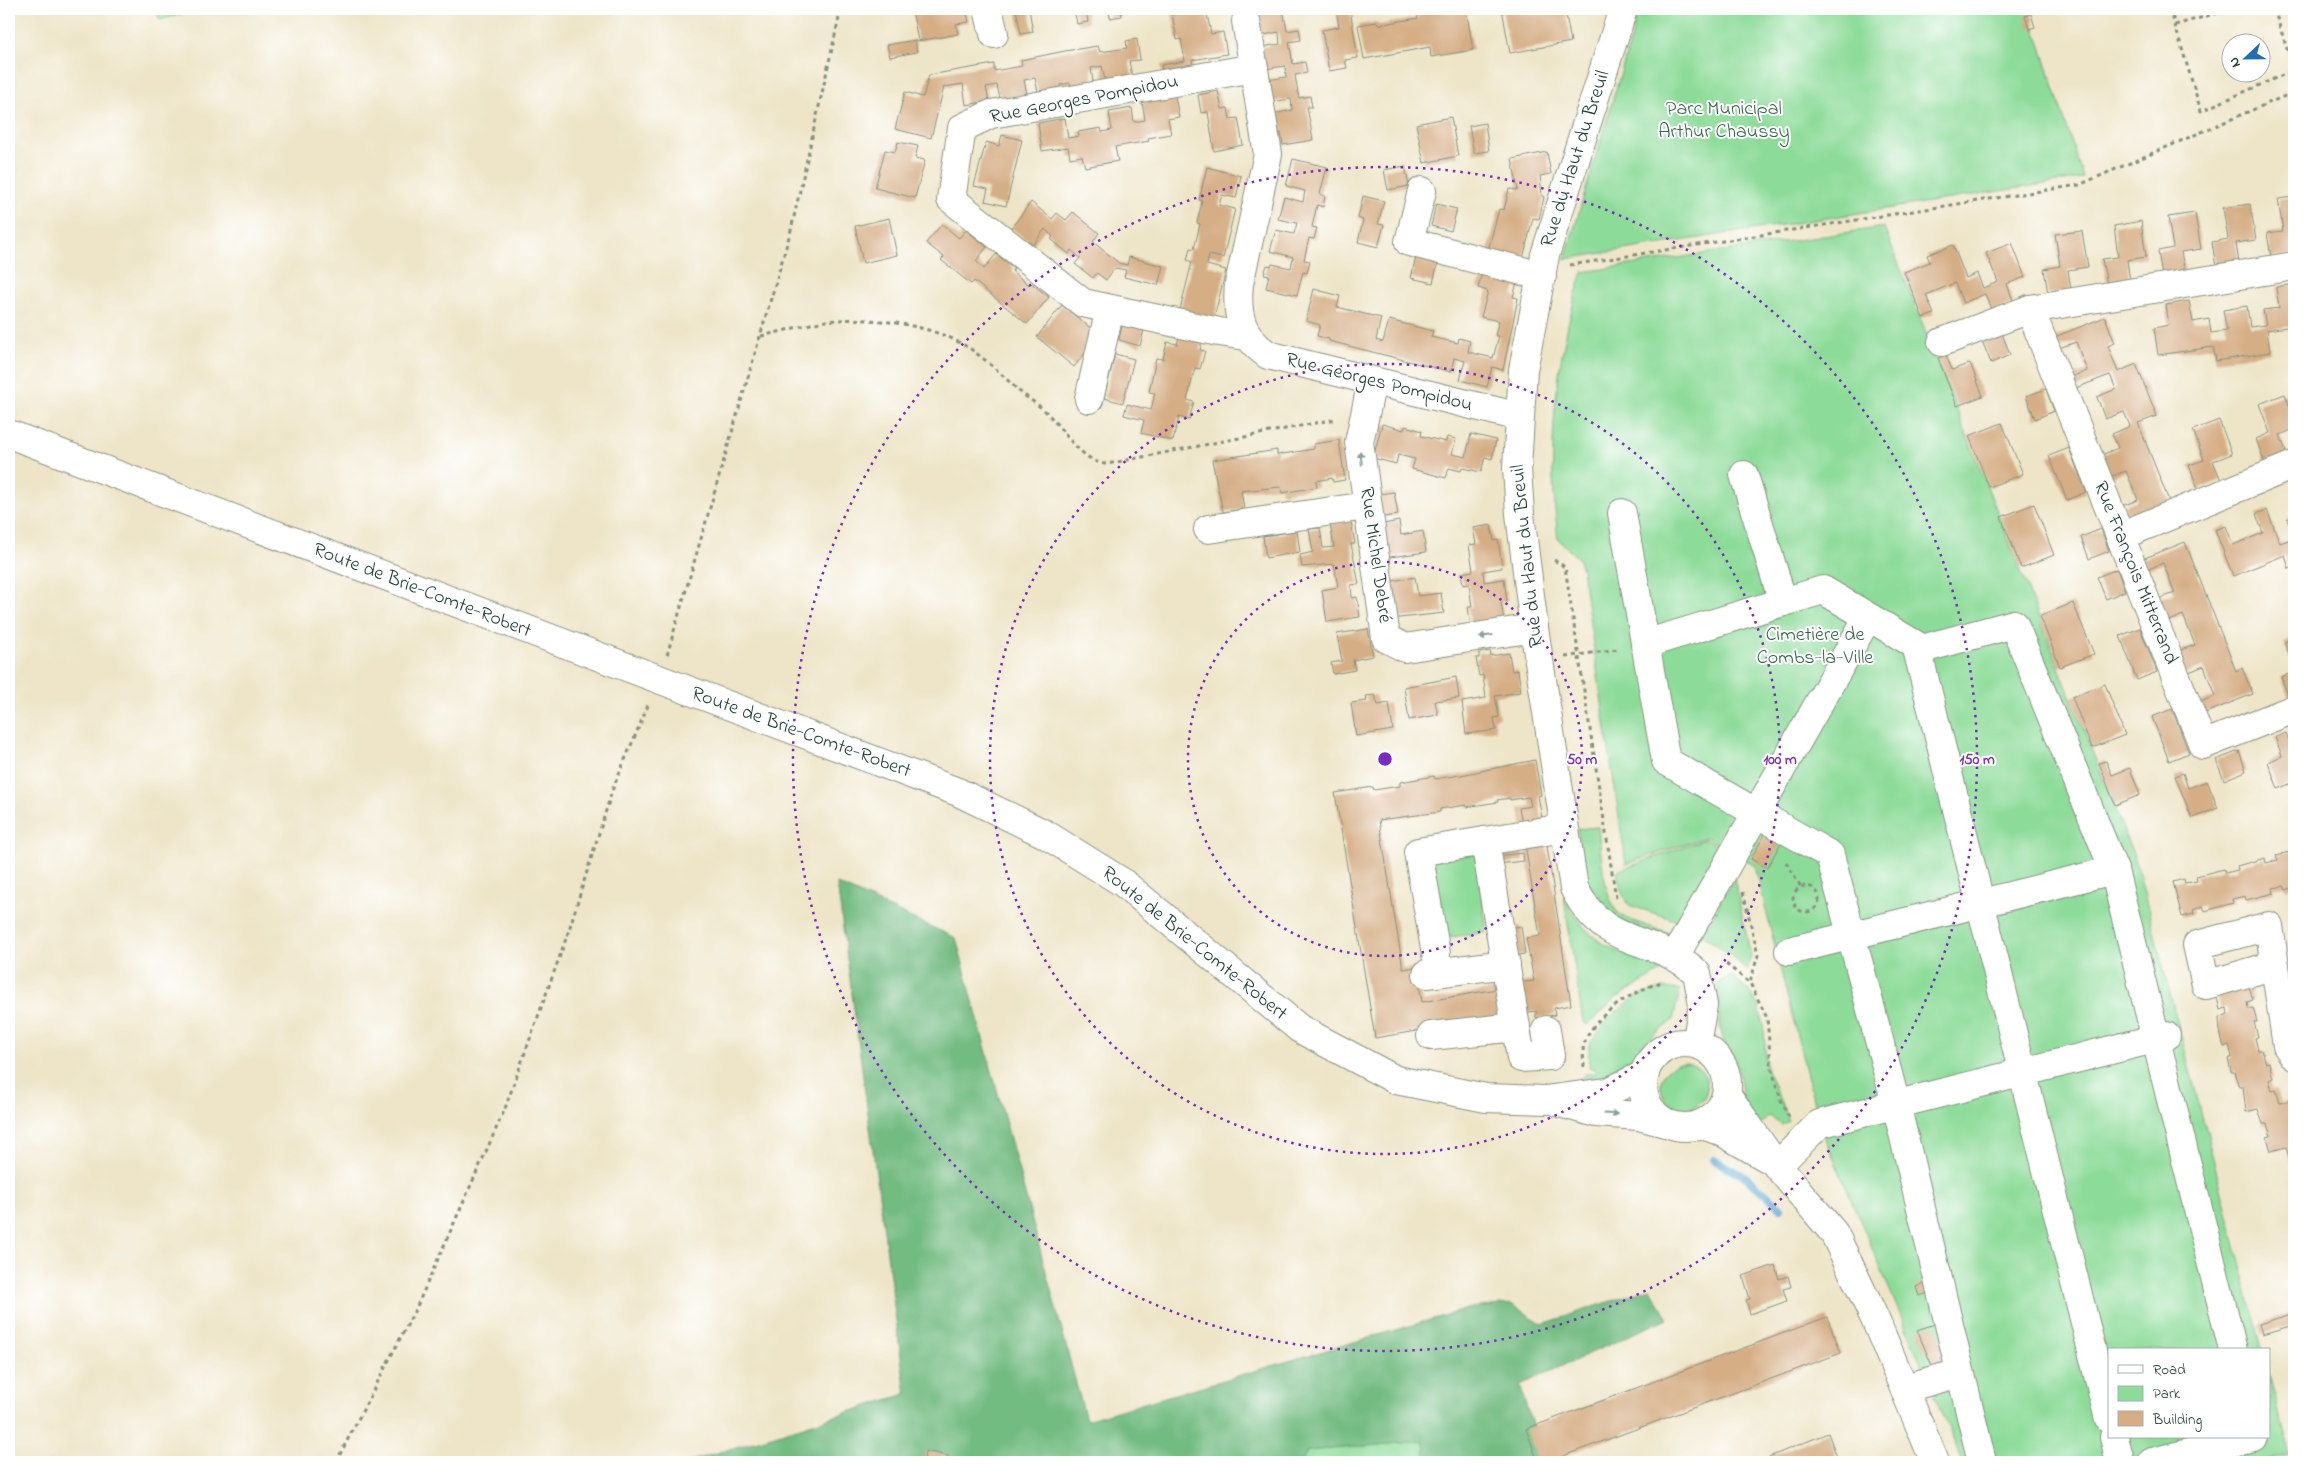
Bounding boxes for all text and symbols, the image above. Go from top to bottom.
north arrow [2220,32,2270,82]
text: N [2224,54,2247,71]
street label: Rue du Haut du Breuil [1534,67,1618,251]
street label: Rue Georges Pompidou [987,68,1181,133]
park label: Parc Municipal Arthur Chaussy [1658,95,1790,147]
street label: Rue Georges Pompidou [1282,346,1475,421]
one-way arrow [1357,449,1365,465]
street label: Rue du Haut du Breuil [1504,463,1552,649]
street label: Rue François Mitterrand [2085,477,2185,669]
street label: Rue Michel Debré [1351,485,1399,625]
street label: Route de Brie-Comte-Robert [309,536,536,646]
park label: Cimetière de Combs-la-Ville [1757,621,1873,673]
one-way arrow [1478,632,1494,640]
street label: Route de Brie-Comte-Robert [687,680,915,786]
text: 50 m [1567,749,1598,771]
text: 100 m [1763,749,1797,771]
text: 150 m [1959,749,1995,771]
centre of rings [1376,750,1394,768]
street label: Route de Brie-Comte-Robert [1095,860,1293,1028]
one-way arrow [1603,1111,1619,1119]
legend [2108,1348,2270,1438]
text: Road [2153,1359,2186,1381]
text: Park [2153,1383,2181,1405]
text: Building [2152,1409,2202,1432]

